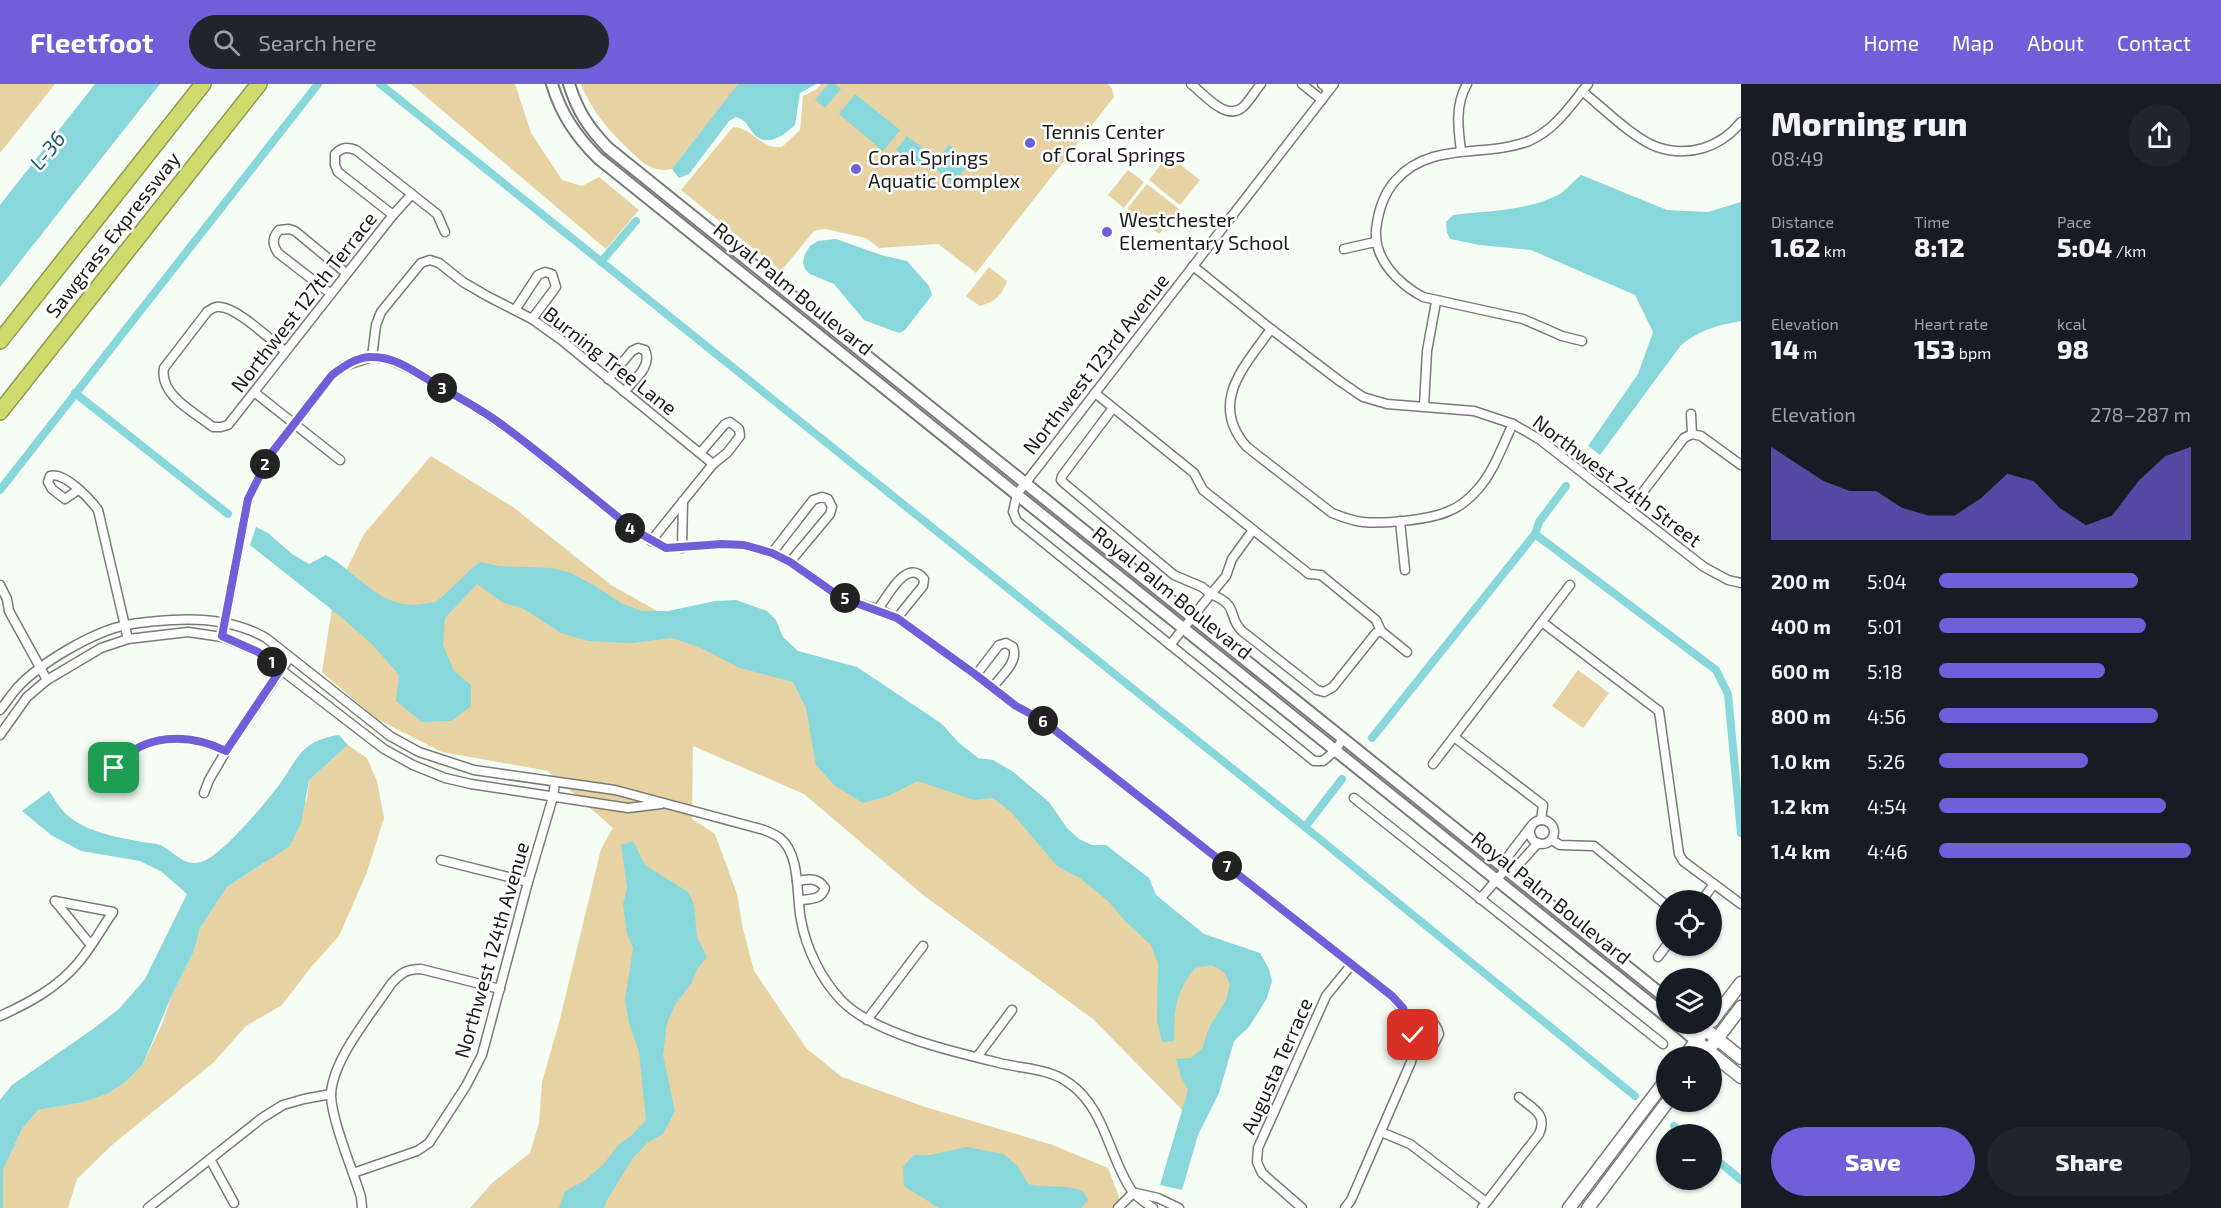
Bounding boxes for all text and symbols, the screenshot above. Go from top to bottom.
search box [189,15,609,69]
text: Fleetfoot [30,25,153,59]
icon: search [210,26,243,59]
text: Search here [258,29,377,55]
text: Home [1863,30,1919,55]
text: Map [1952,30,1994,55]
text: About [2027,30,2084,55]
text: Contact [2117,30,2191,55]
text: Morning run [1771,103,1968,143]
button: share [2128,104,2191,167]
place label: Tennis Center of Coral Springs [1042,119,1185,166]
water label: L-36 [24,126,70,174]
marker: Tennis Center of Coral Springs [1023,136,1037,150]
place label: Coral Springs Aquatic Complex [868,145,1021,192]
street label: Sawgrass Expressway [40,146,185,322]
text: 08:49 [1771,146,1824,170]
marker: Coral Springs Aquatic Complex [849,162,863,176]
street label: Northwest 127th Terrace [225,206,381,396]
place label: Westchester Elementary School [1119,207,1289,254]
text: Distance [1771,212,1834,231]
text: Time [1914,212,1950,231]
text: Pace [2057,212,2091,231]
street label: Royal Palm Boulevard [709,217,878,360]
marker: Westchester Elementary School [1100,225,1114,239]
text: 1.62 [1771,231,1820,262]
text: 8:12 [1914,231,1965,262]
text: 5:04 [2057,231,2112,262]
text: km [1820,241,1846,260]
text: /km [2112,241,2146,260]
street label: Northwest 123rd Avenue [1017,268,1173,459]
street label: Burning Tree Lane [539,301,682,420]
text: Elevation [1771,314,1839,333]
text: Heart rate [1914,314,1988,333]
text: kcal [2057,314,2086,333]
text: 14 [1771,333,1800,364]
text: 153 [1914,333,1955,364]
text: 98 [2057,333,2089,364]
text: m [1800,343,1817,362]
text: bpm [1955,343,1991,362]
pin: 3 [427,373,457,403]
text: 3 [437,378,447,397]
text: Elevation [1771,402,1856,426]
text: 278–287 m [2090,402,2191,426]
street label: Northwest 24th Street [1529,409,1707,552]
pin: 2 [250,449,280,479]
text: 2 [260,454,270,473]
pin: 4 [615,513,645,543]
text: 4 [625,518,635,537]
street label: Royal Palm Boulevard [1088,521,1257,664]
text: 200 m [1771,569,1830,593]
text: 5:04 [1867,569,1907,593]
pin: 5 [830,583,860,613]
text: 5 [841,588,849,607]
text: 400 m [1771,614,1831,638]
text: 5:01 [1867,614,1902,638]
pin: 1 [257,647,287,677]
text: 1 [269,652,275,671]
text: 600 m [1771,659,1830,683]
text: 5:18 [1867,659,1903,683]
text: 800 m [1771,704,1831,728]
text: 4:56 [1867,704,1906,728]
pin: 6 [1028,706,1058,736]
text: 6 [1038,711,1048,730]
pin [88,742,139,793]
text: 1.0 km [1771,749,1830,773]
text: 5:26 [1867,749,1905,773]
icon: arrive [97,751,130,784]
text: 1.2 km [1771,794,1829,818]
text: 4:54 [1867,794,1907,818]
street label: Royal Palm Boulevard [1467,826,1636,969]
street label: Northwest 124th Avenue [449,839,533,1061]
text: 1.4 km [1771,839,1830,863]
text: 4:46 [1867,839,1908,863]
pin: 7 [1212,851,1242,881]
text: 7 [1223,856,1231,875]
map controls [1656,890,1722,1190]
button: locate [1656,890,1722,956]
button: layers [1656,968,1722,1034]
street label: Augusta Terrace [1235,994,1317,1137]
pin [1387,1009,1438,1060]
icon: check [1396,1018,1429,1051]
button: + [1656,1046,1722,1112]
button: − [1656,1124,1722,1190]
button: Save [1771,1127,1975,1196]
button: Share [1987,1127,2191,1196]

